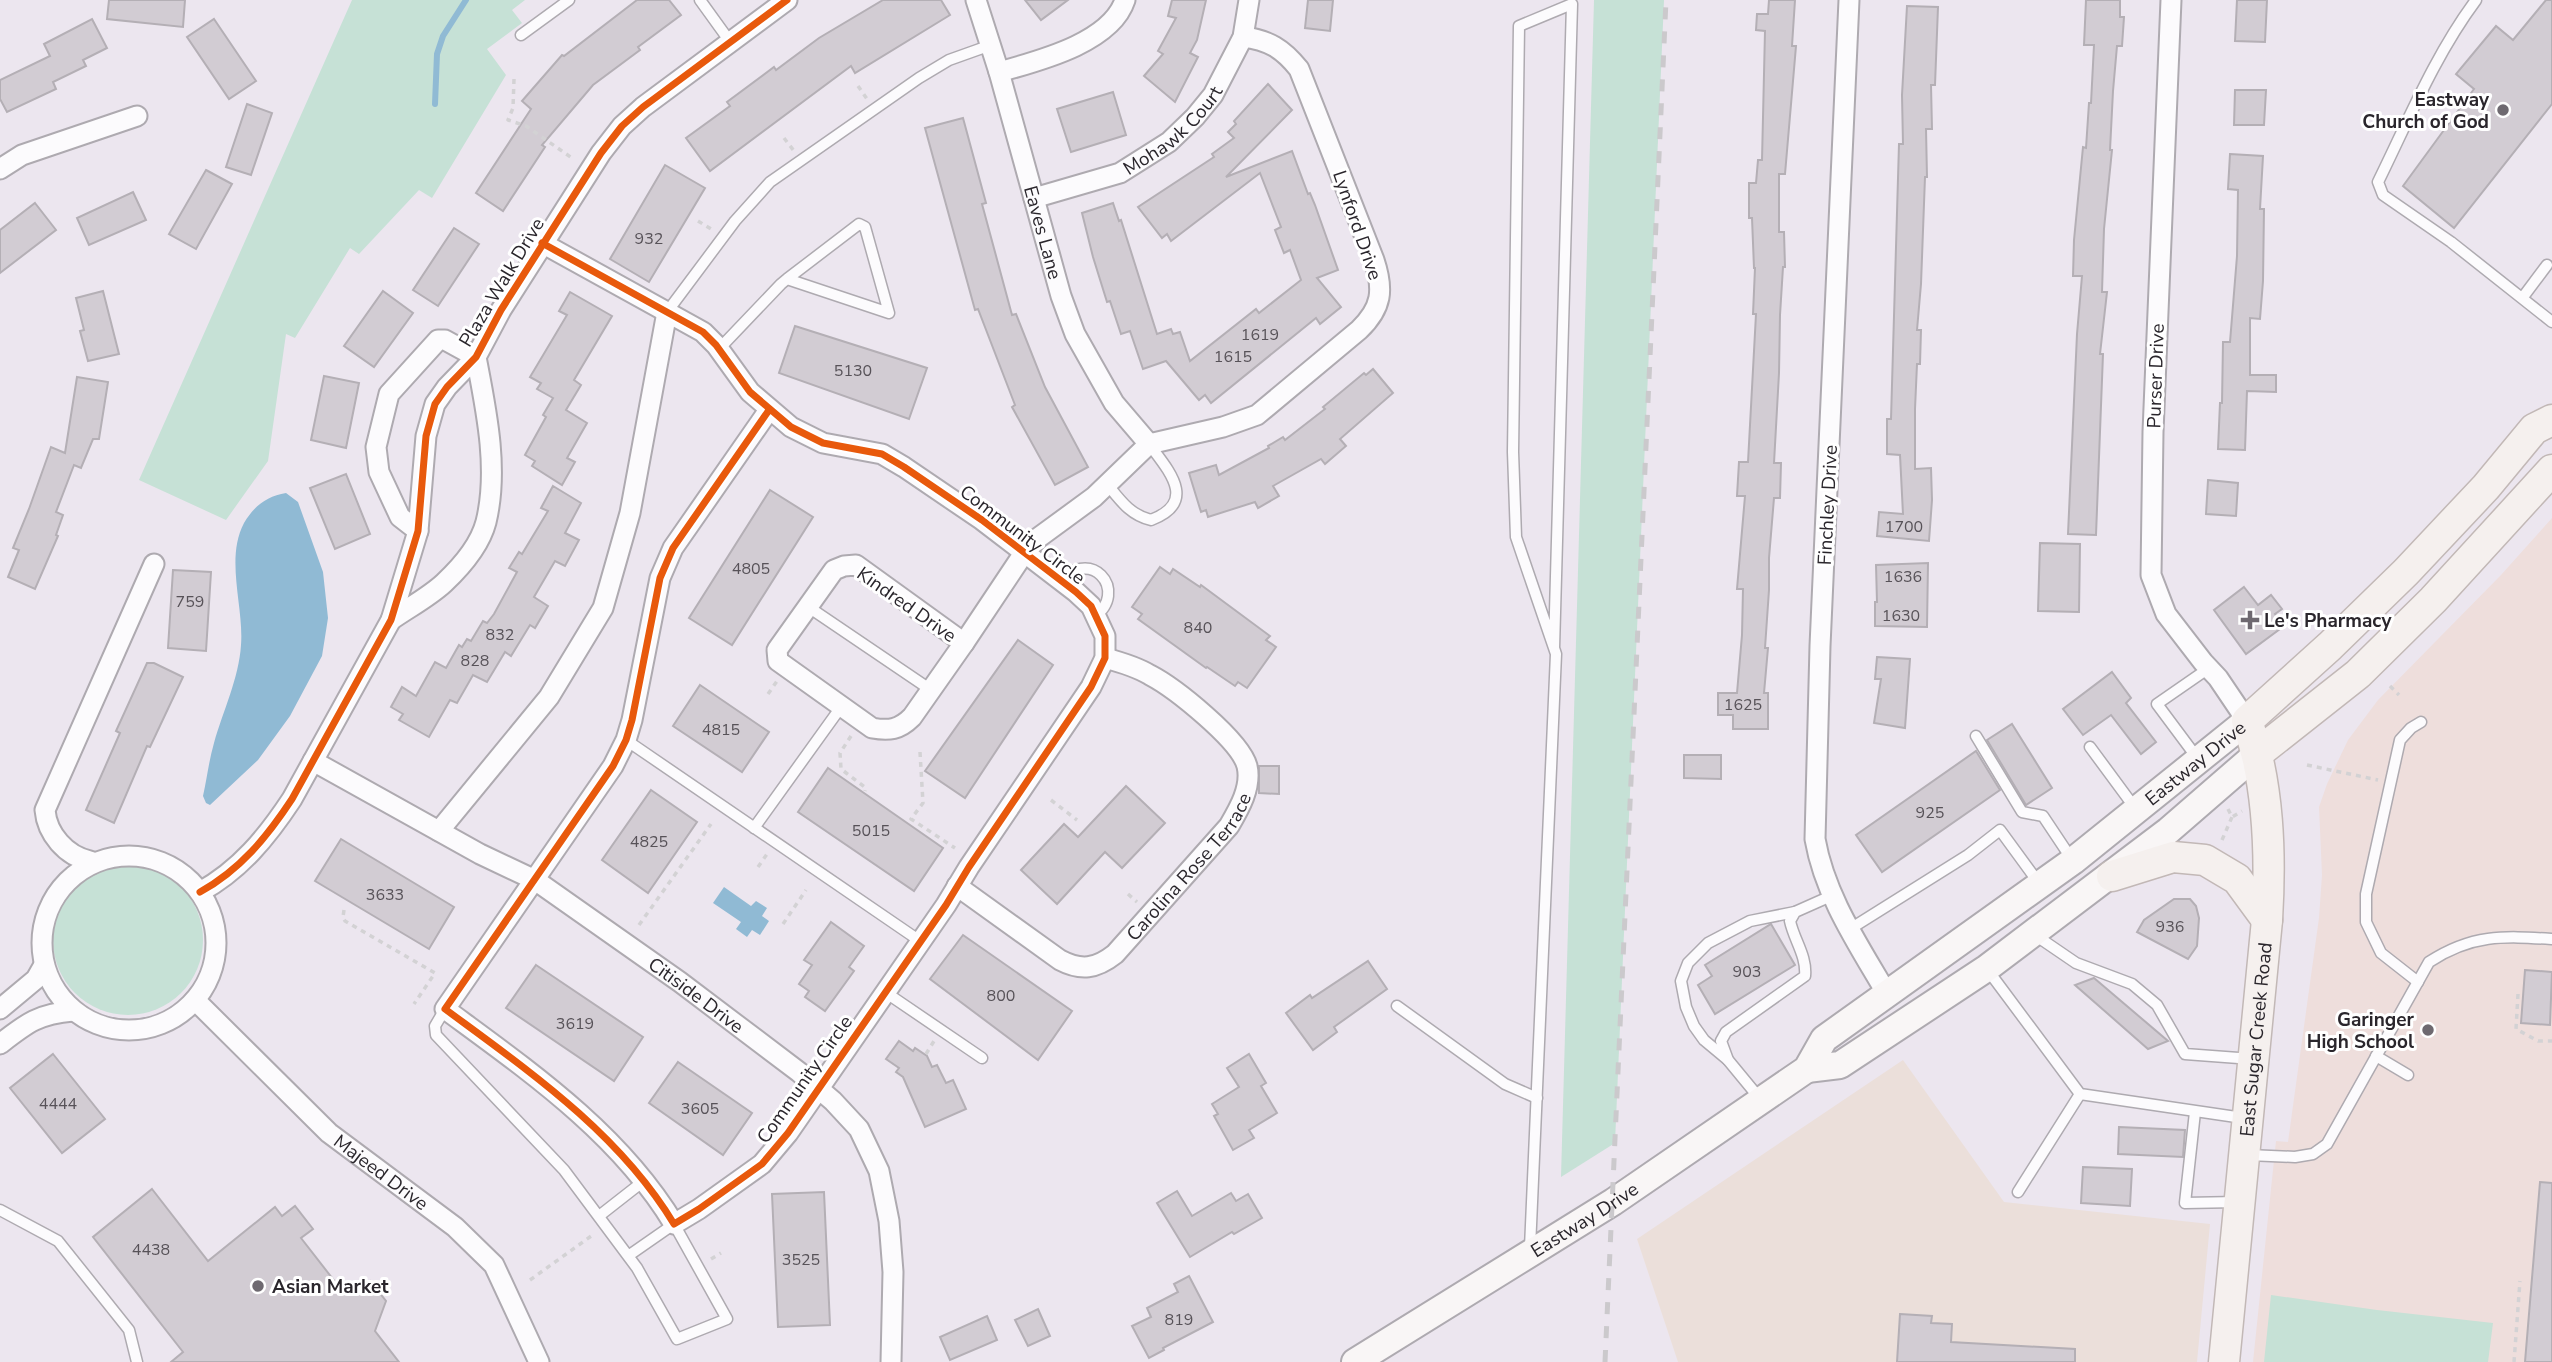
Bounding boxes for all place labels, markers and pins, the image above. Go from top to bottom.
place label: Eastway Church of God [2362,87,2490,135]
marker: Eastway Church of God [2495,102,2511,118]
place label: Le's Pharmacy [2264,608,2392,634]
marker: Le's Pharmacy [2242,612,2258,628]
place label: Garinger High School [2307,1007,2415,1055]
marker: Garinger High School [2420,1022,2436,1038]
place label: Asian Market [272,1274,389,1300]
marker: Asian Market [250,1278,266,1294]

